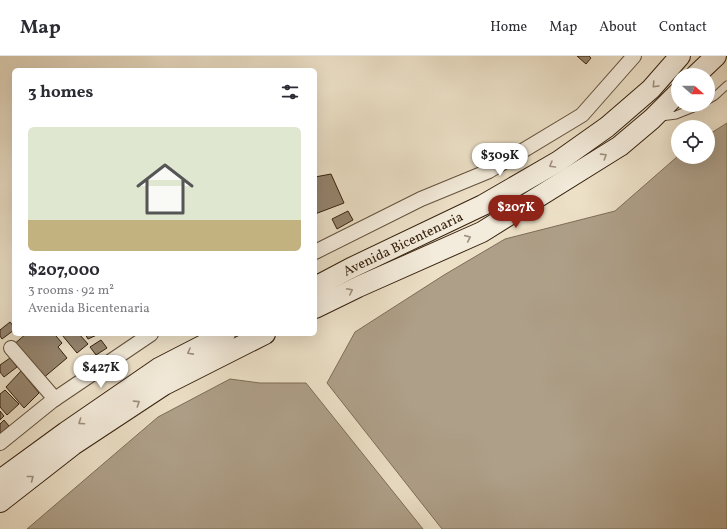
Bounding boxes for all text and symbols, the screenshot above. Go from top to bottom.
text: Map [20,15,61,41]
text: Home [490,18,527,37]
text: Map [549,18,577,37]
text: About [599,18,637,37]
text: Contact [659,18,707,37]
north arrow [671,68,715,112]
map controls [671,68,715,164]
one-way arrow [652,80,659,88]
text: 3 homes [28,81,93,104]
icon: filters [279,81,301,103]
button: locate [671,120,715,164]
pin: $309K [472,143,528,177]
text: $309K [481,147,519,165]
icon: home [129,153,201,225]
one-way arrow [600,153,607,161]
one-way arrow [549,160,556,168]
pin: $207K [488,195,544,229]
text: $207K [497,199,535,217]
street label: Avenida Bicentenaria [340,208,467,282]
one-way arrow [465,234,472,242]
text: $207,000 [28,259,100,282]
text: 3 rooms · 92 m² [28,282,114,300]
one-way arrow [346,288,353,295]
text: Avenida Bicentenaria [28,300,150,318]
one-way arrow [187,347,195,355]
pin: $427K [73,355,129,389]
text: $427K [82,359,120,377]
one-way arrow [133,400,140,408]
one-way arrow [78,417,85,425]
one-way arrow [26,476,33,483]

